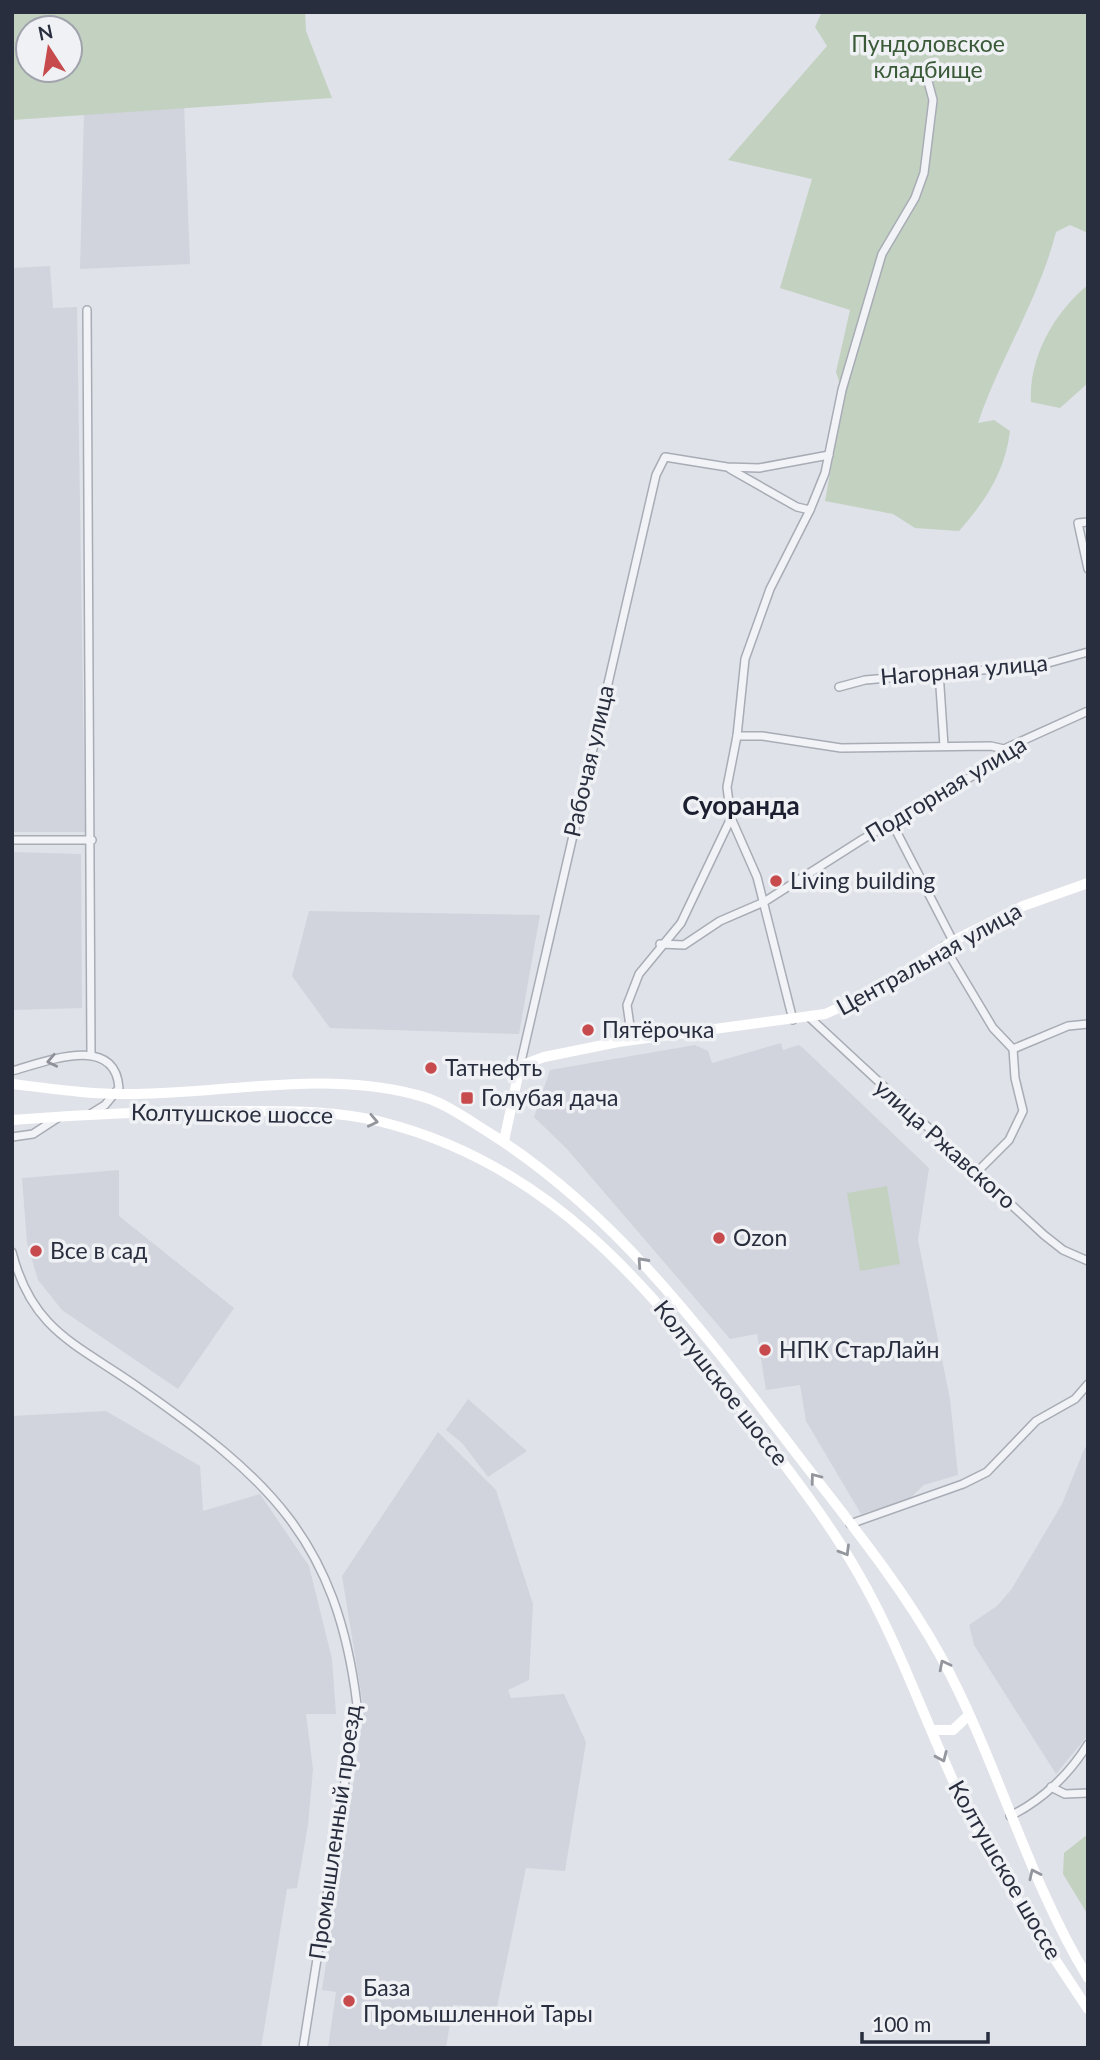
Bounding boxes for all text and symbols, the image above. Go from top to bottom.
north arrow [14,14,84,84]
text: N [36,19,55,45]
park label: Пундоловское кладбище [851,29,1005,83]
street label: Нагорная улица [879,648,1049,690]
street label: Рабочая улица [557,682,619,839]
street label: Подгорная улица [860,729,1031,847]
district label: Суоранда [682,789,800,821]
place label: Living building [790,866,935,894]
marker: Living building [768,873,784,889]
street label: Центральная улица [831,896,1026,1021]
place label: Пятёрочка [602,1015,714,1043]
marker: Пятёрочка [580,1022,596,1038]
one-way arrow [46,1053,58,1068]
place label: Татнефть [445,1053,542,1081]
marker: Татнефть [423,1060,439,1076]
street label: улица Ржавского [869,1072,1022,1214]
place label: Голубая дача [481,1083,618,1111]
marker: Голубая дача [459,1090,475,1106]
street label: Колтушское шоссе [131,1097,333,1129]
one-way arrow [367,1112,379,1127]
place label: Ozon [733,1223,787,1251]
marker: Ozon [711,1230,727,1246]
place label: Все в сад [50,1236,147,1264]
marker: Все в сад [28,1243,44,1259]
one-way arrow [638,1257,651,1270]
street label: Колтушское шоссе [648,1294,795,1471]
place label: НПК СтарЛайн [779,1335,939,1363]
marker: НПК СтарЛайн [757,1342,773,1358]
one-way arrow [811,1473,824,1486]
one-way arrow [837,1544,850,1557]
one-way arrow [939,1660,953,1672]
street label: Промышленный проезд [302,1703,366,1961]
one-way arrow [934,1749,948,1762]
street label: Колтушское шоссе [943,1775,1069,1964]
one-way arrow [1028,1869,1042,1881]
place label: База Промышленной Тары [363,1973,593,2027]
marker: База Промышленной Тары [341,1993,357,2009]
scale bar [862,2000,988,2044]
text: 100 m [872,2011,931,2036]

